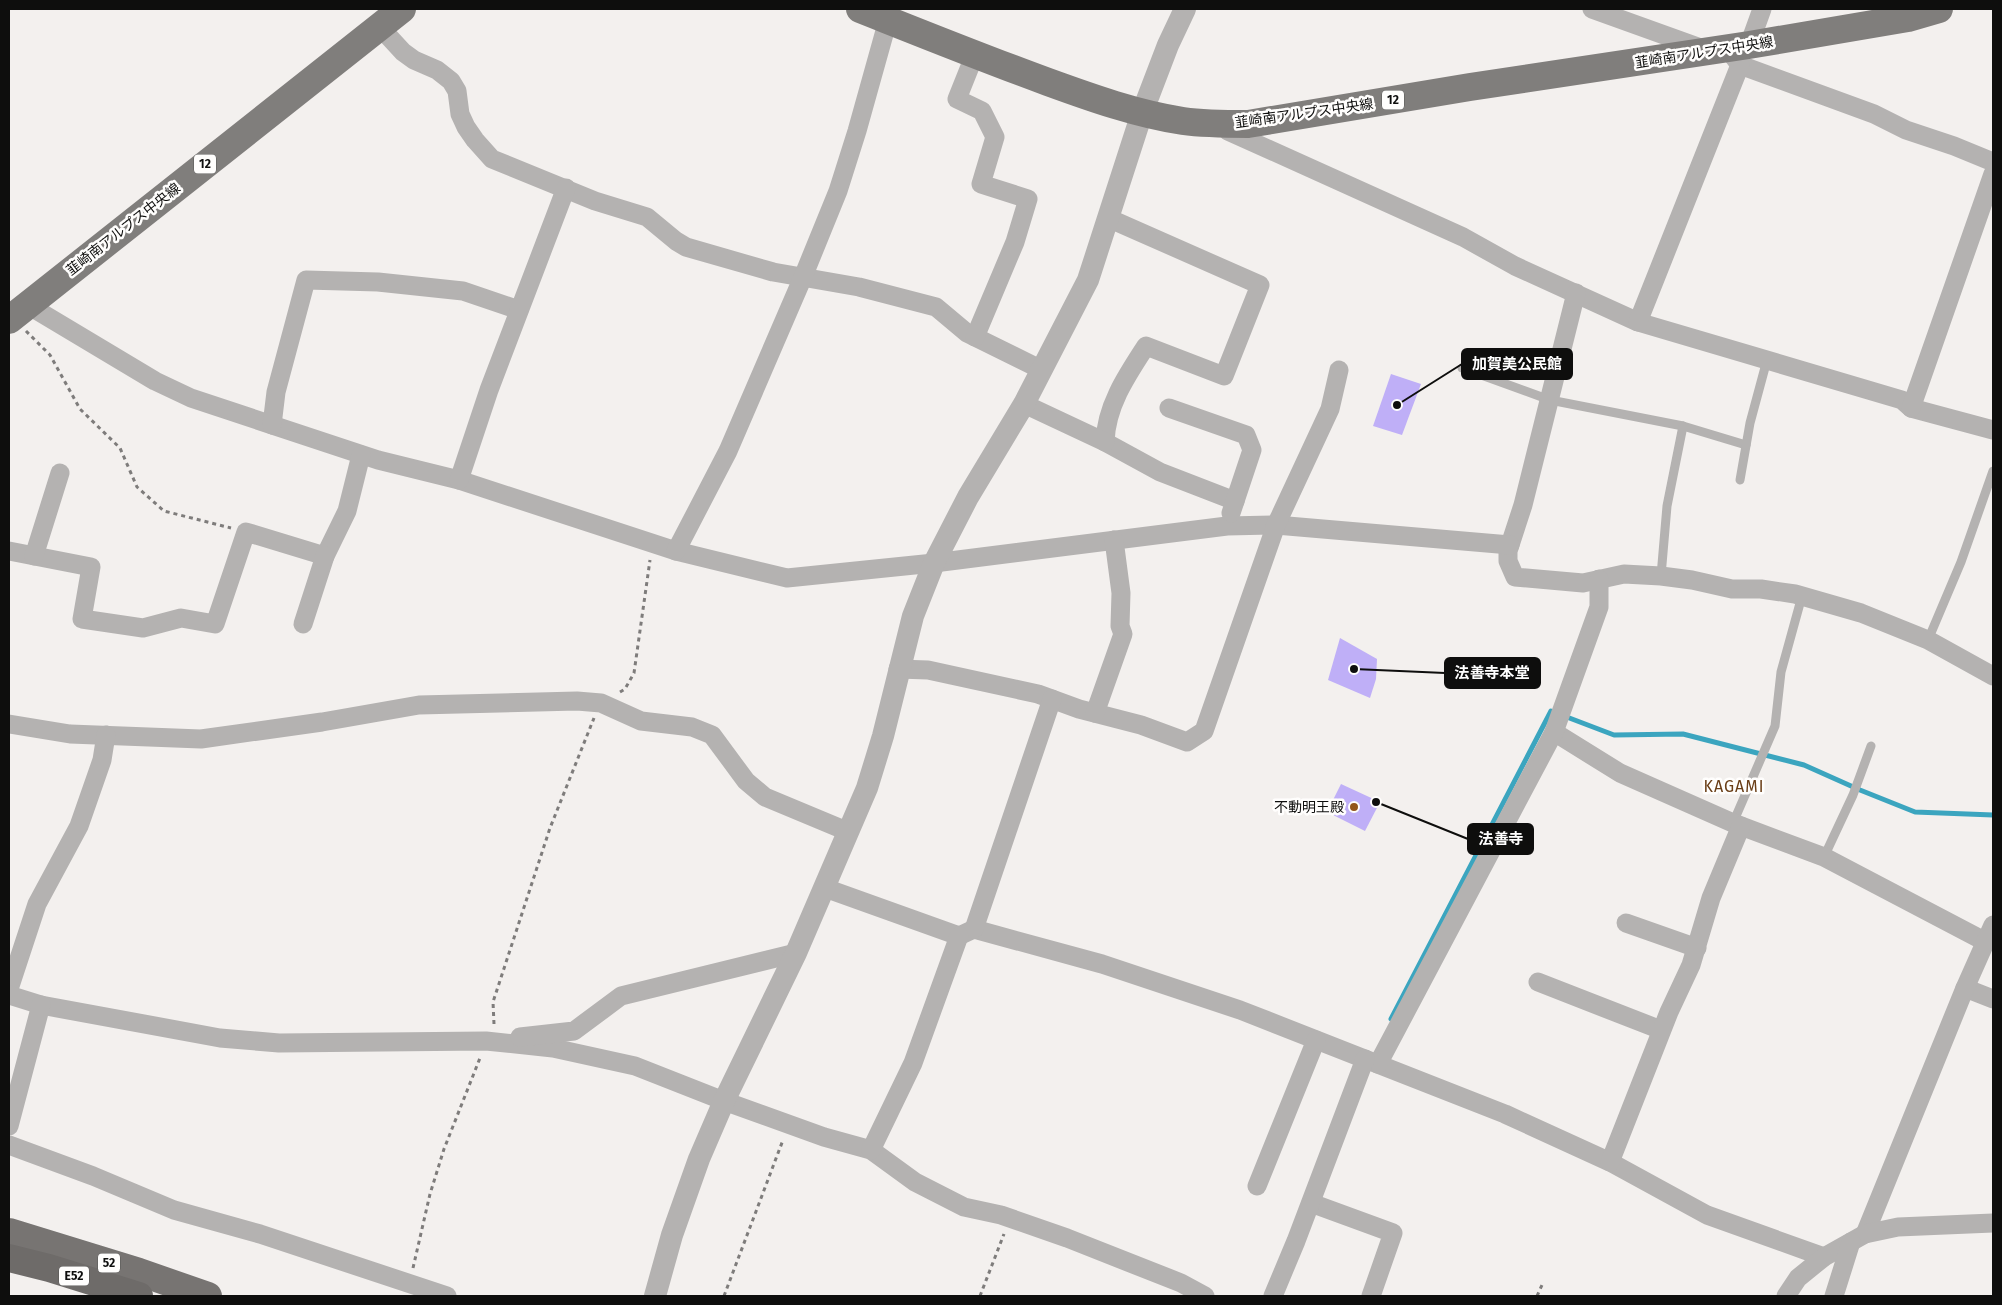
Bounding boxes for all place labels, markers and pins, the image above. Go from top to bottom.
callout: 加賀美公民館 [1462,349,1572,379]
callout: 法善寺本堂 [1445,658,1540,688]
place label: 不動明王殿 [1274,799,1344,816]
marker: 不動明王殿 [1348,801,1360,813]
callout: 法善寺 [1468,824,1533,854]

